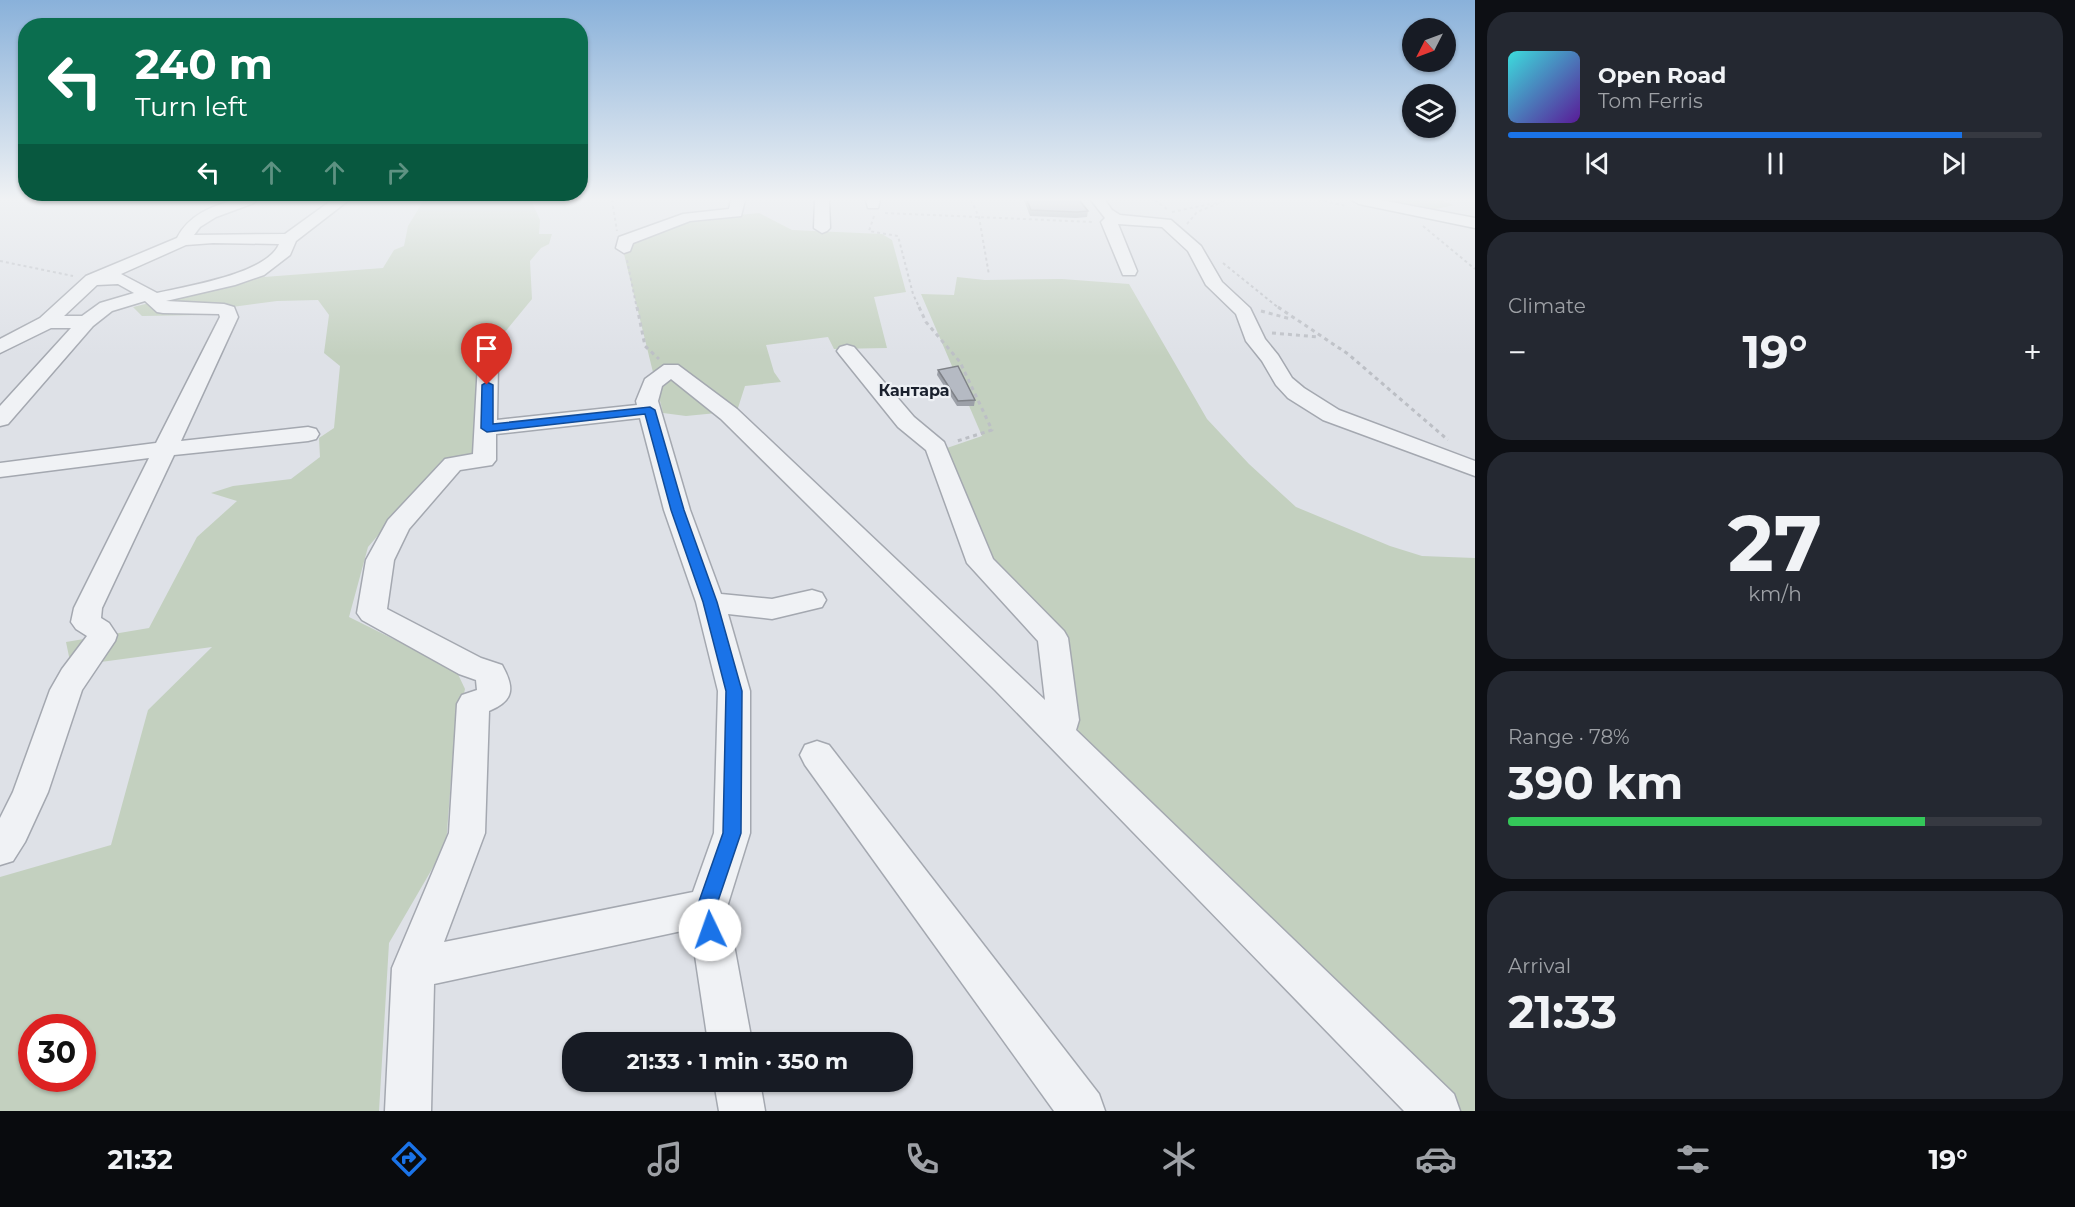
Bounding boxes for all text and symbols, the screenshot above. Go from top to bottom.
north arrow [1402,18,1456,72]
map controls [1402,18,1456,138]
text: 240 m [135,38,273,90]
icon: left [36,42,114,120]
text: Open Road [1598,62,1726,89]
button: layers [1402,84,1456,138]
text: Tom Ferris [1598,89,1703,113]
text: Turn left [135,90,248,123]
icon: previous [1581,147,1614,180]
icon: pause [1759,147,1792,180]
icon: next [1937,147,1970,180]
icon: left [192,156,225,189]
icon: ahead [255,156,288,189]
icon: ahead [318,156,351,189]
icon: right [381,156,414,189]
text: Climate [1508,294,1586,318]
pin [461,323,512,385]
text: 19° [1742,324,1808,379]
icon: arrive [470,332,503,365]
text: − [1508,332,1527,372]
text: + [2023,332,2042,372]
district label: Кантара [878,381,950,400]
text: 27 [1728,495,1822,591]
text: km/h [1748,582,1802,606]
text: Range · 78% [1508,725,1630,749]
text: 390 km [1508,755,1683,810]
position arrow [678,898,742,962]
text: Arrival [1508,954,1571,978]
text: 21:33 [1508,984,1617,1039]
speed limit sign: 30 [18,1014,96,1092]
text: 21:33 · 1 min · 350 m [627,1048,848,1075]
icon: directions [388,1138,430,1180]
icon: music [644,1138,686,1180]
icon: phone [901,1138,943,1180]
icon: climate [1158,1138,1200,1180]
icon: car [1415,1138,1457,1180]
icon: filters [1672,1138,1714,1180]
text: 21:32 [107,1143,173,1176]
text: 19° [1928,1143,1968,1176]

